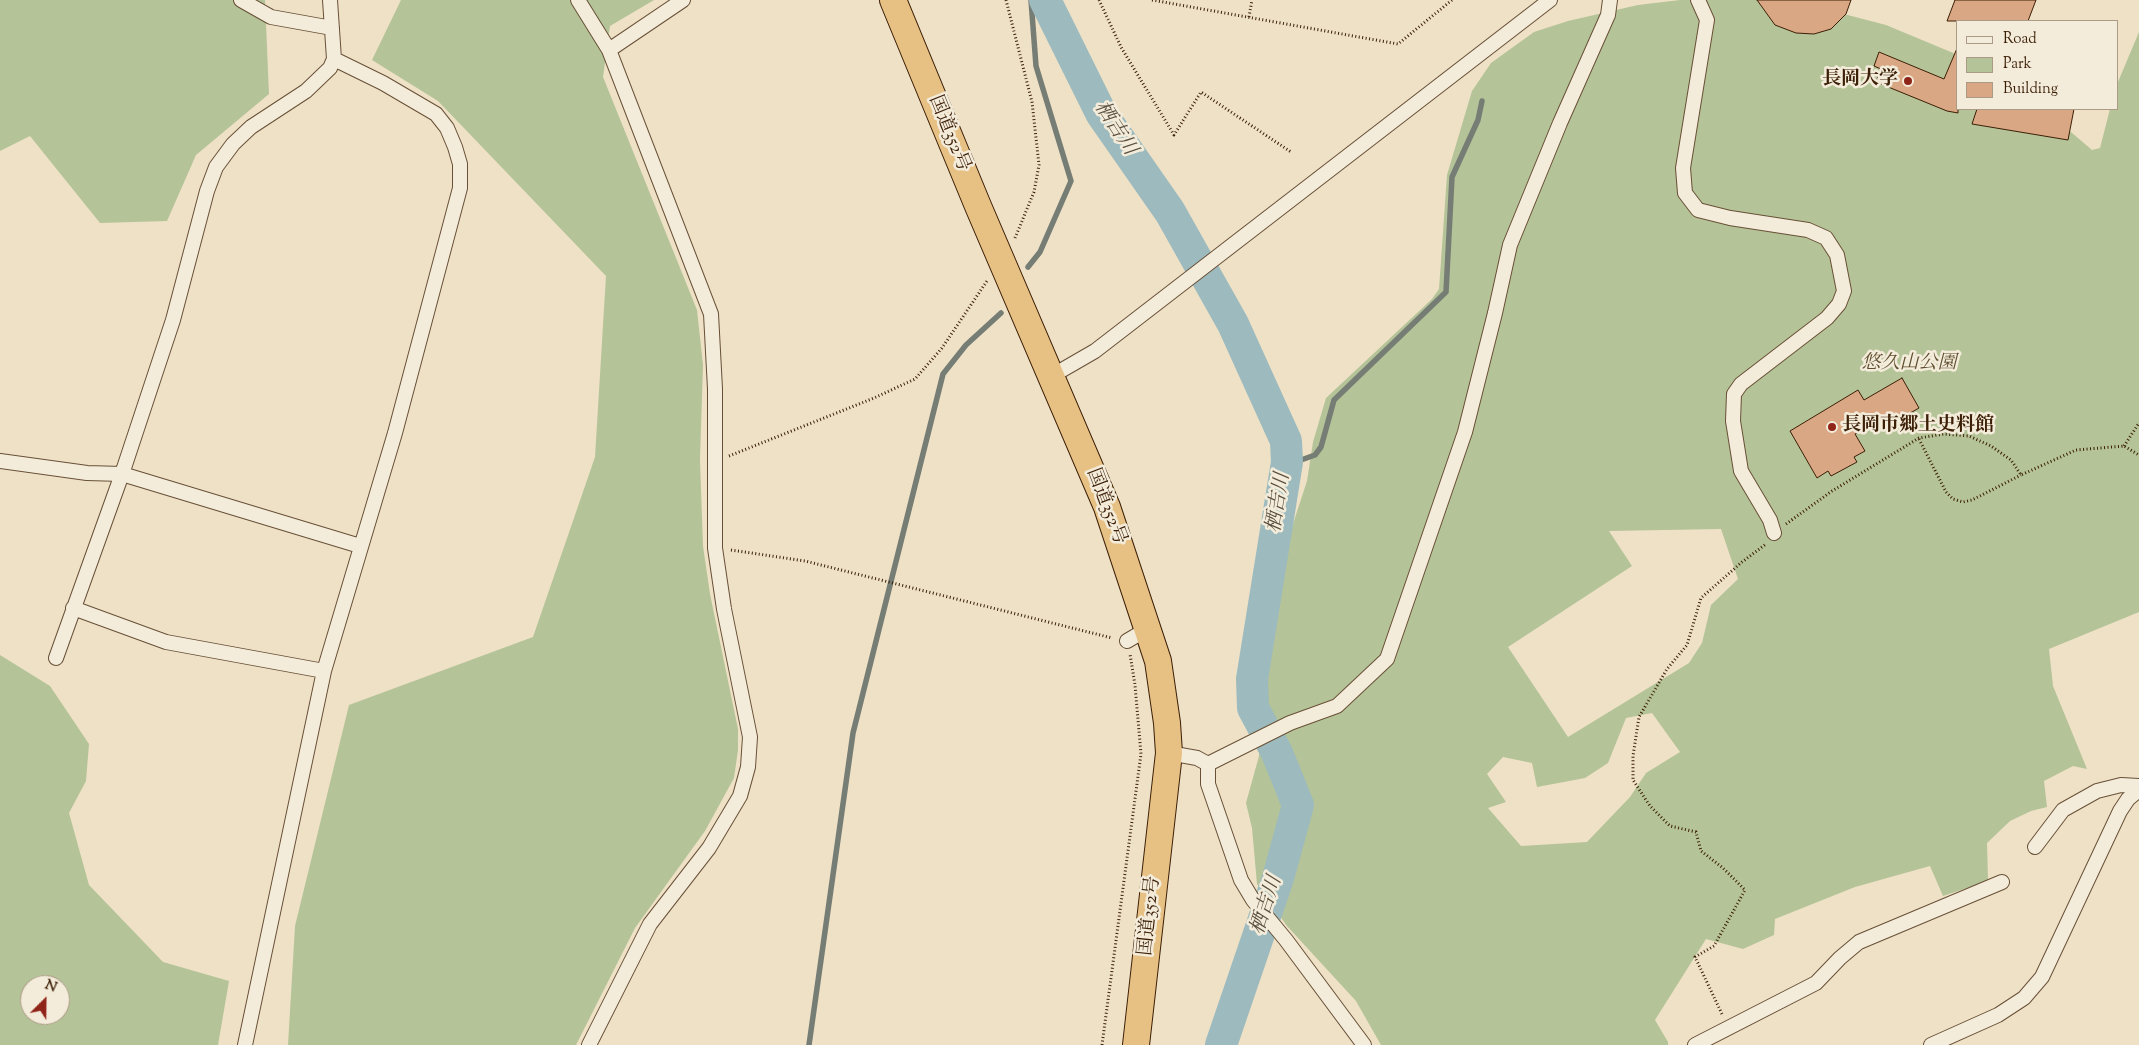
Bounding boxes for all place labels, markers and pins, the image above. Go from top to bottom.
place label: 長岡大学 [1822,70,1898,92]
marker: 長岡大学 [1902,75,1914,87]
place label: 長岡市郷土史料館 [1842,416,1994,438]
marker: 長岡市郷土史料館 [1826,421,1838,433]

